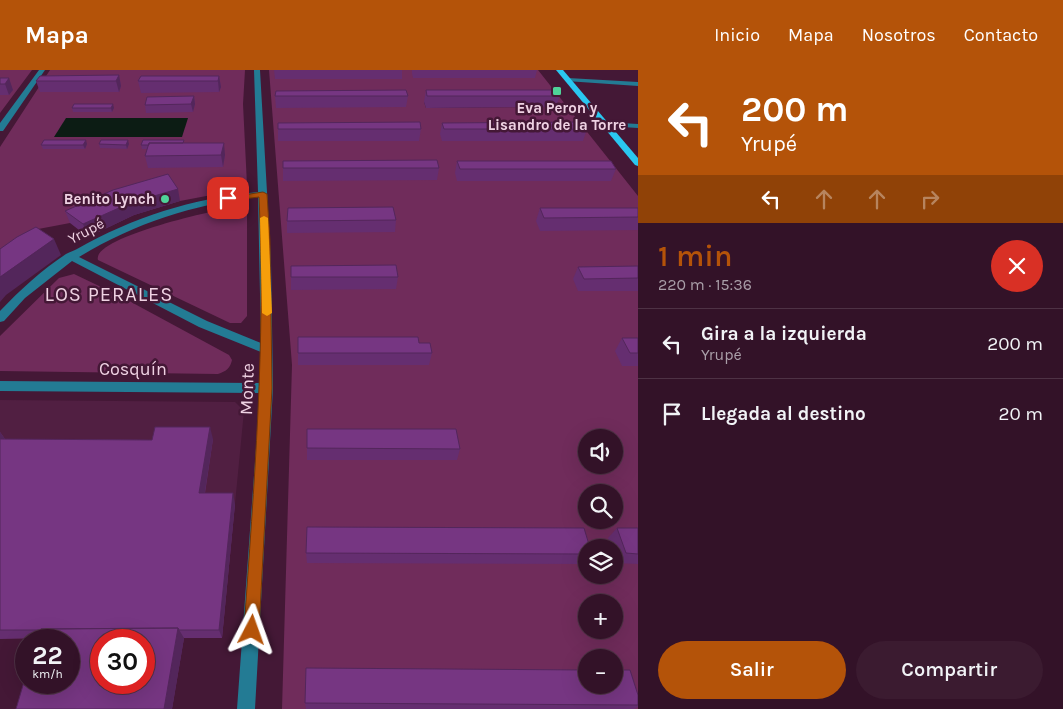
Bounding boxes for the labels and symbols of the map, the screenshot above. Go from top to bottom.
marker: Eva Peron y Lisandro de la Torre [551,85,563,97]
place label: Eva Peron y Lisandro de la Torre [488,99,626,134]
pin [207,177,249,219]
place label: Benito Lynch [64,190,155,208]
marker: Benito Lynch [159,193,171,205]
street label: Yrupé [65,214,107,248]
district label: LOS PERALES [45,283,173,306]
street label: Cosquín [99,358,167,380]
street label: Monte [235,363,259,415]
position arrow [225,603,277,655]
speed limit sign: 30 [90,629,155,694]

